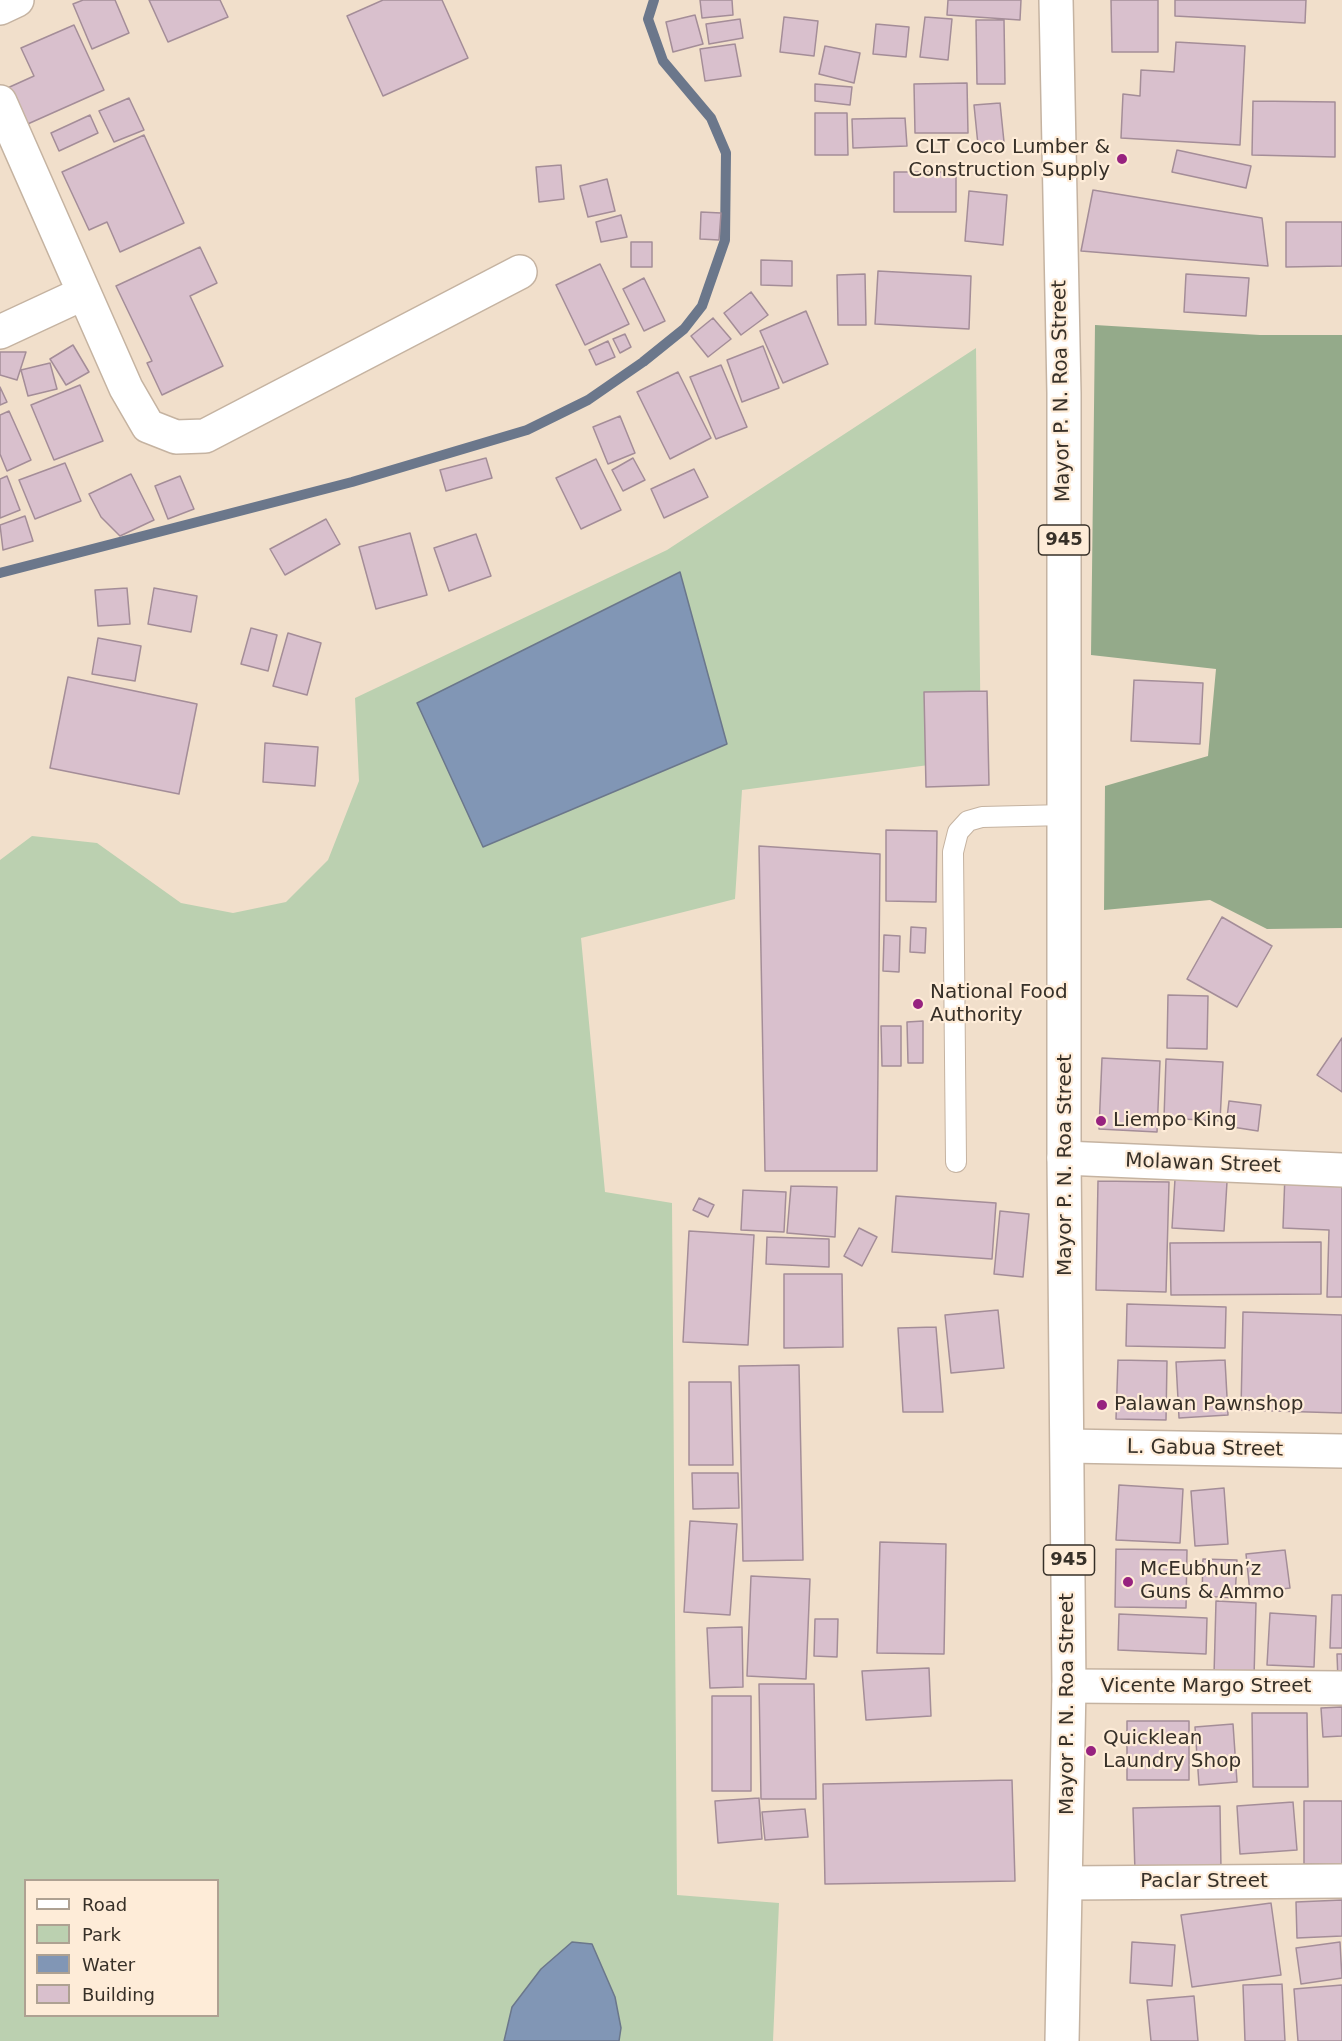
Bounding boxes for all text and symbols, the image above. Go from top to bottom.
place label: CLT Coco Lumber & Construction Supply [908,136,1110,183]
marker: CLT Coco Lumber & Construction Supply [1115,152,1129,166]
street label: Mayor P. N. Roa Street [1048,280,1076,502]
road number: 945 [1038,525,1090,555]
place label: National Food Authority [930,981,1068,1028]
marker: National Food Authority [911,997,925,1011]
street label: Mayor P. N. Roa Street [1054,1054,1078,1276]
place label: Liempo King [1113,1109,1237,1133]
marker: Liempo King [1094,1114,1108,1128]
street label: Molawan Street [1125,1149,1281,1179]
place label: Palawan Pawnshop [1114,1393,1303,1417]
marker: Palawan Pawnshop [1095,1398,1109,1412]
street label: L. Gabua Street [1127,1436,1283,1462]
road number: 945 [1044,1545,1094,1575]
place label: McEubhun’z Guns & Ammo [1140,1558,1284,1605]
marker: McEubhun’z Guns & Ammo [1121,1575,1135,1589]
street label: Mayor P. N. Roa Street [1056,1593,1080,1815]
street label: Vicente Margo Street [1101,1675,1311,1699]
place label: Quicklean Laundry Shop [1103,1727,1241,1774]
marker: Quicklean Laundry Shop [1084,1744,1098,1758]
street label: Paclar Street [1140,1870,1268,1894]
legend [24,1879,219,2017]
text: Road [82,1894,127,1915]
text: Park [82,1924,121,1945]
text: Water [82,1954,135,1975]
text: Building [82,1984,155,2005]

